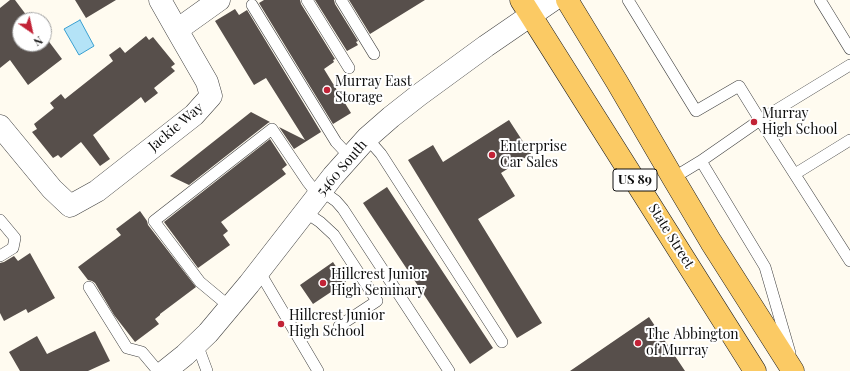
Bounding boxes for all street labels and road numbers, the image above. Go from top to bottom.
street label: Jackie Way [145,99,207,155]
street label: 5460 South [313,137,371,199]
road number: US 89 [613,169,657,191]
street label: State Street [645,201,697,271]

